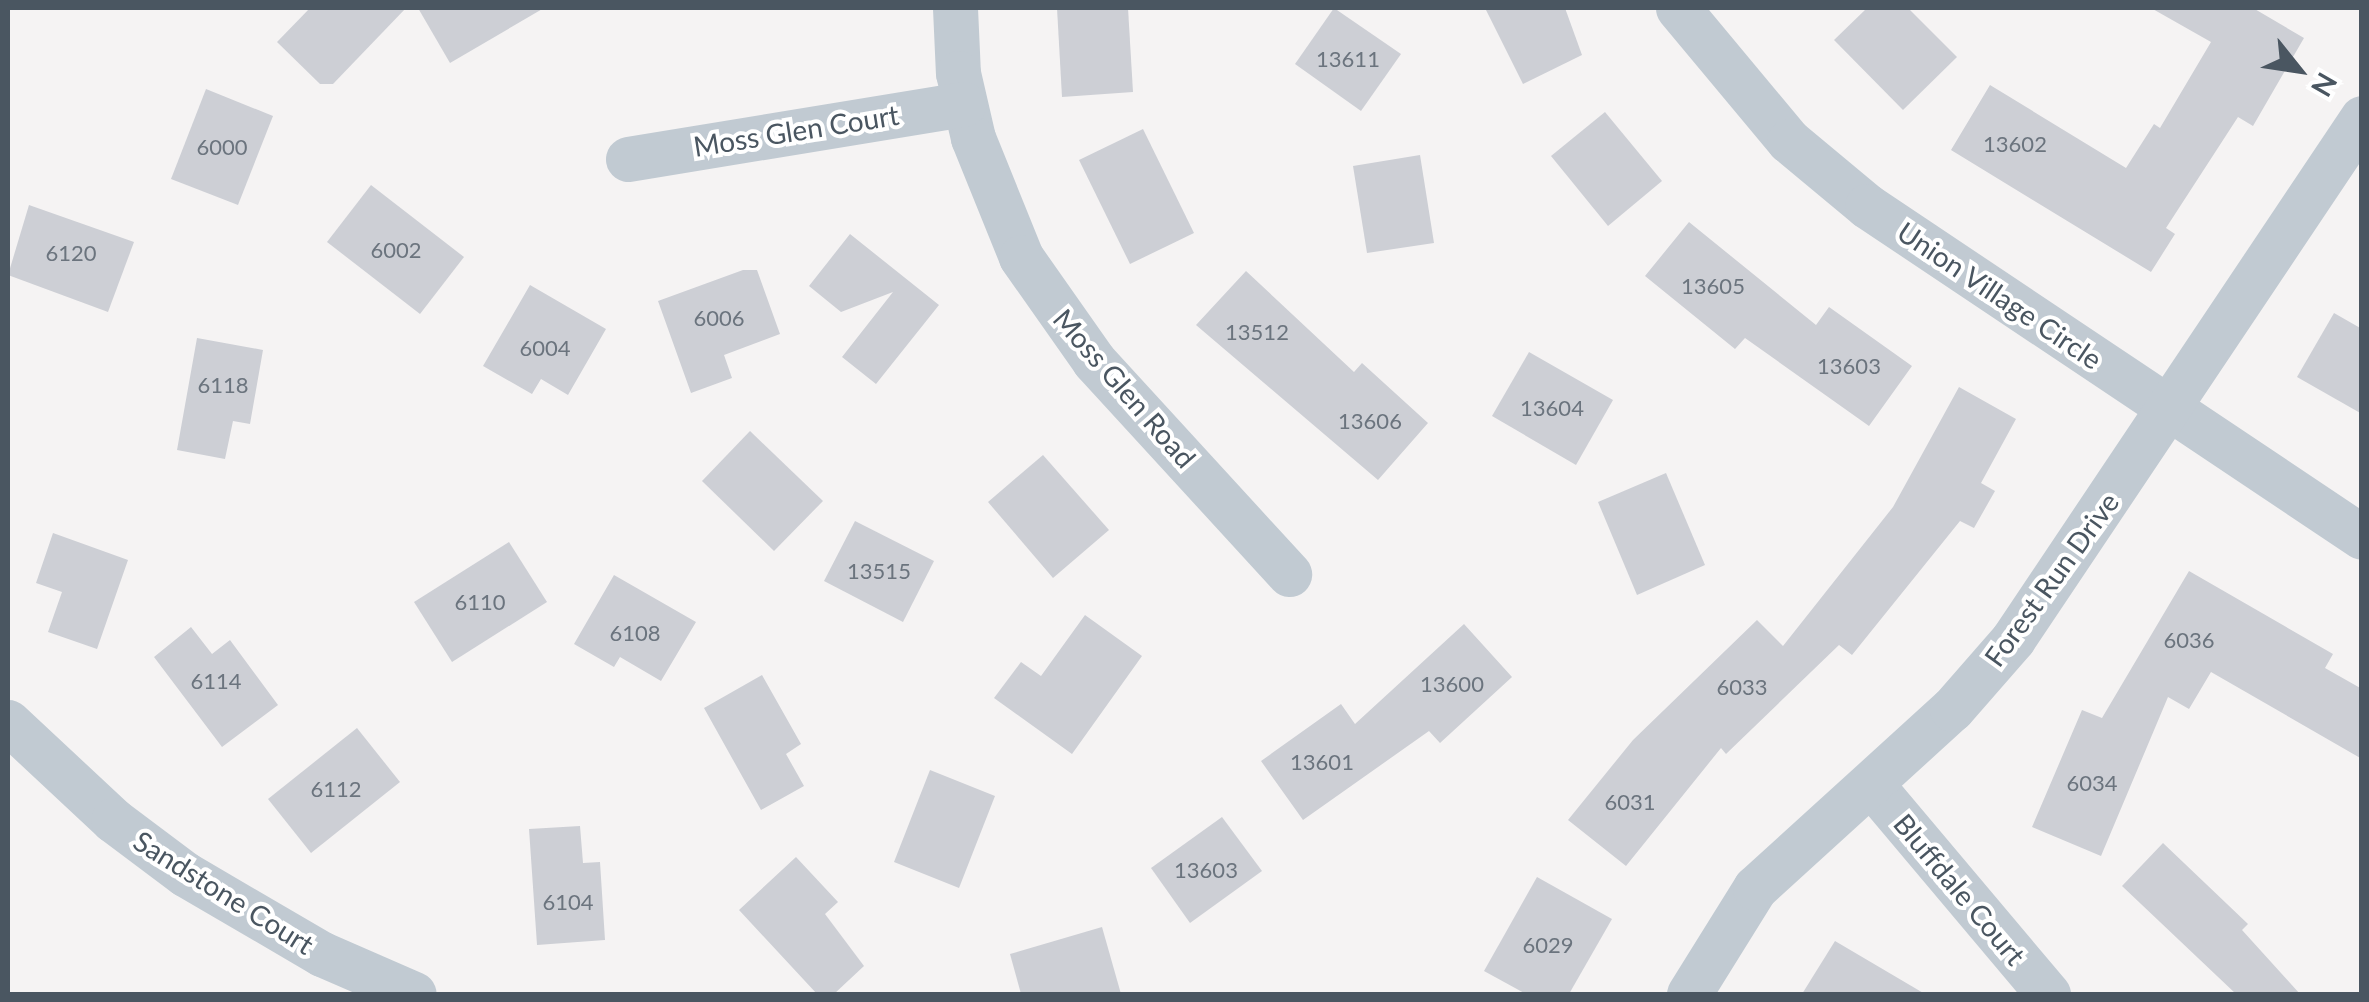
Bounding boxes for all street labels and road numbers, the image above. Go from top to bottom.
street label: Moss Glen Court [691,97,901,163]
street label: Union Village Circle [1891,214,2109,376]
street label: Moss Glen Road [1047,302,1203,474]
street label: Forest Run Drive [1977,486,2125,672]
street label: Bluffdale Court [1887,807,2033,971]
street label: Sandstone Court [128,823,320,961]

